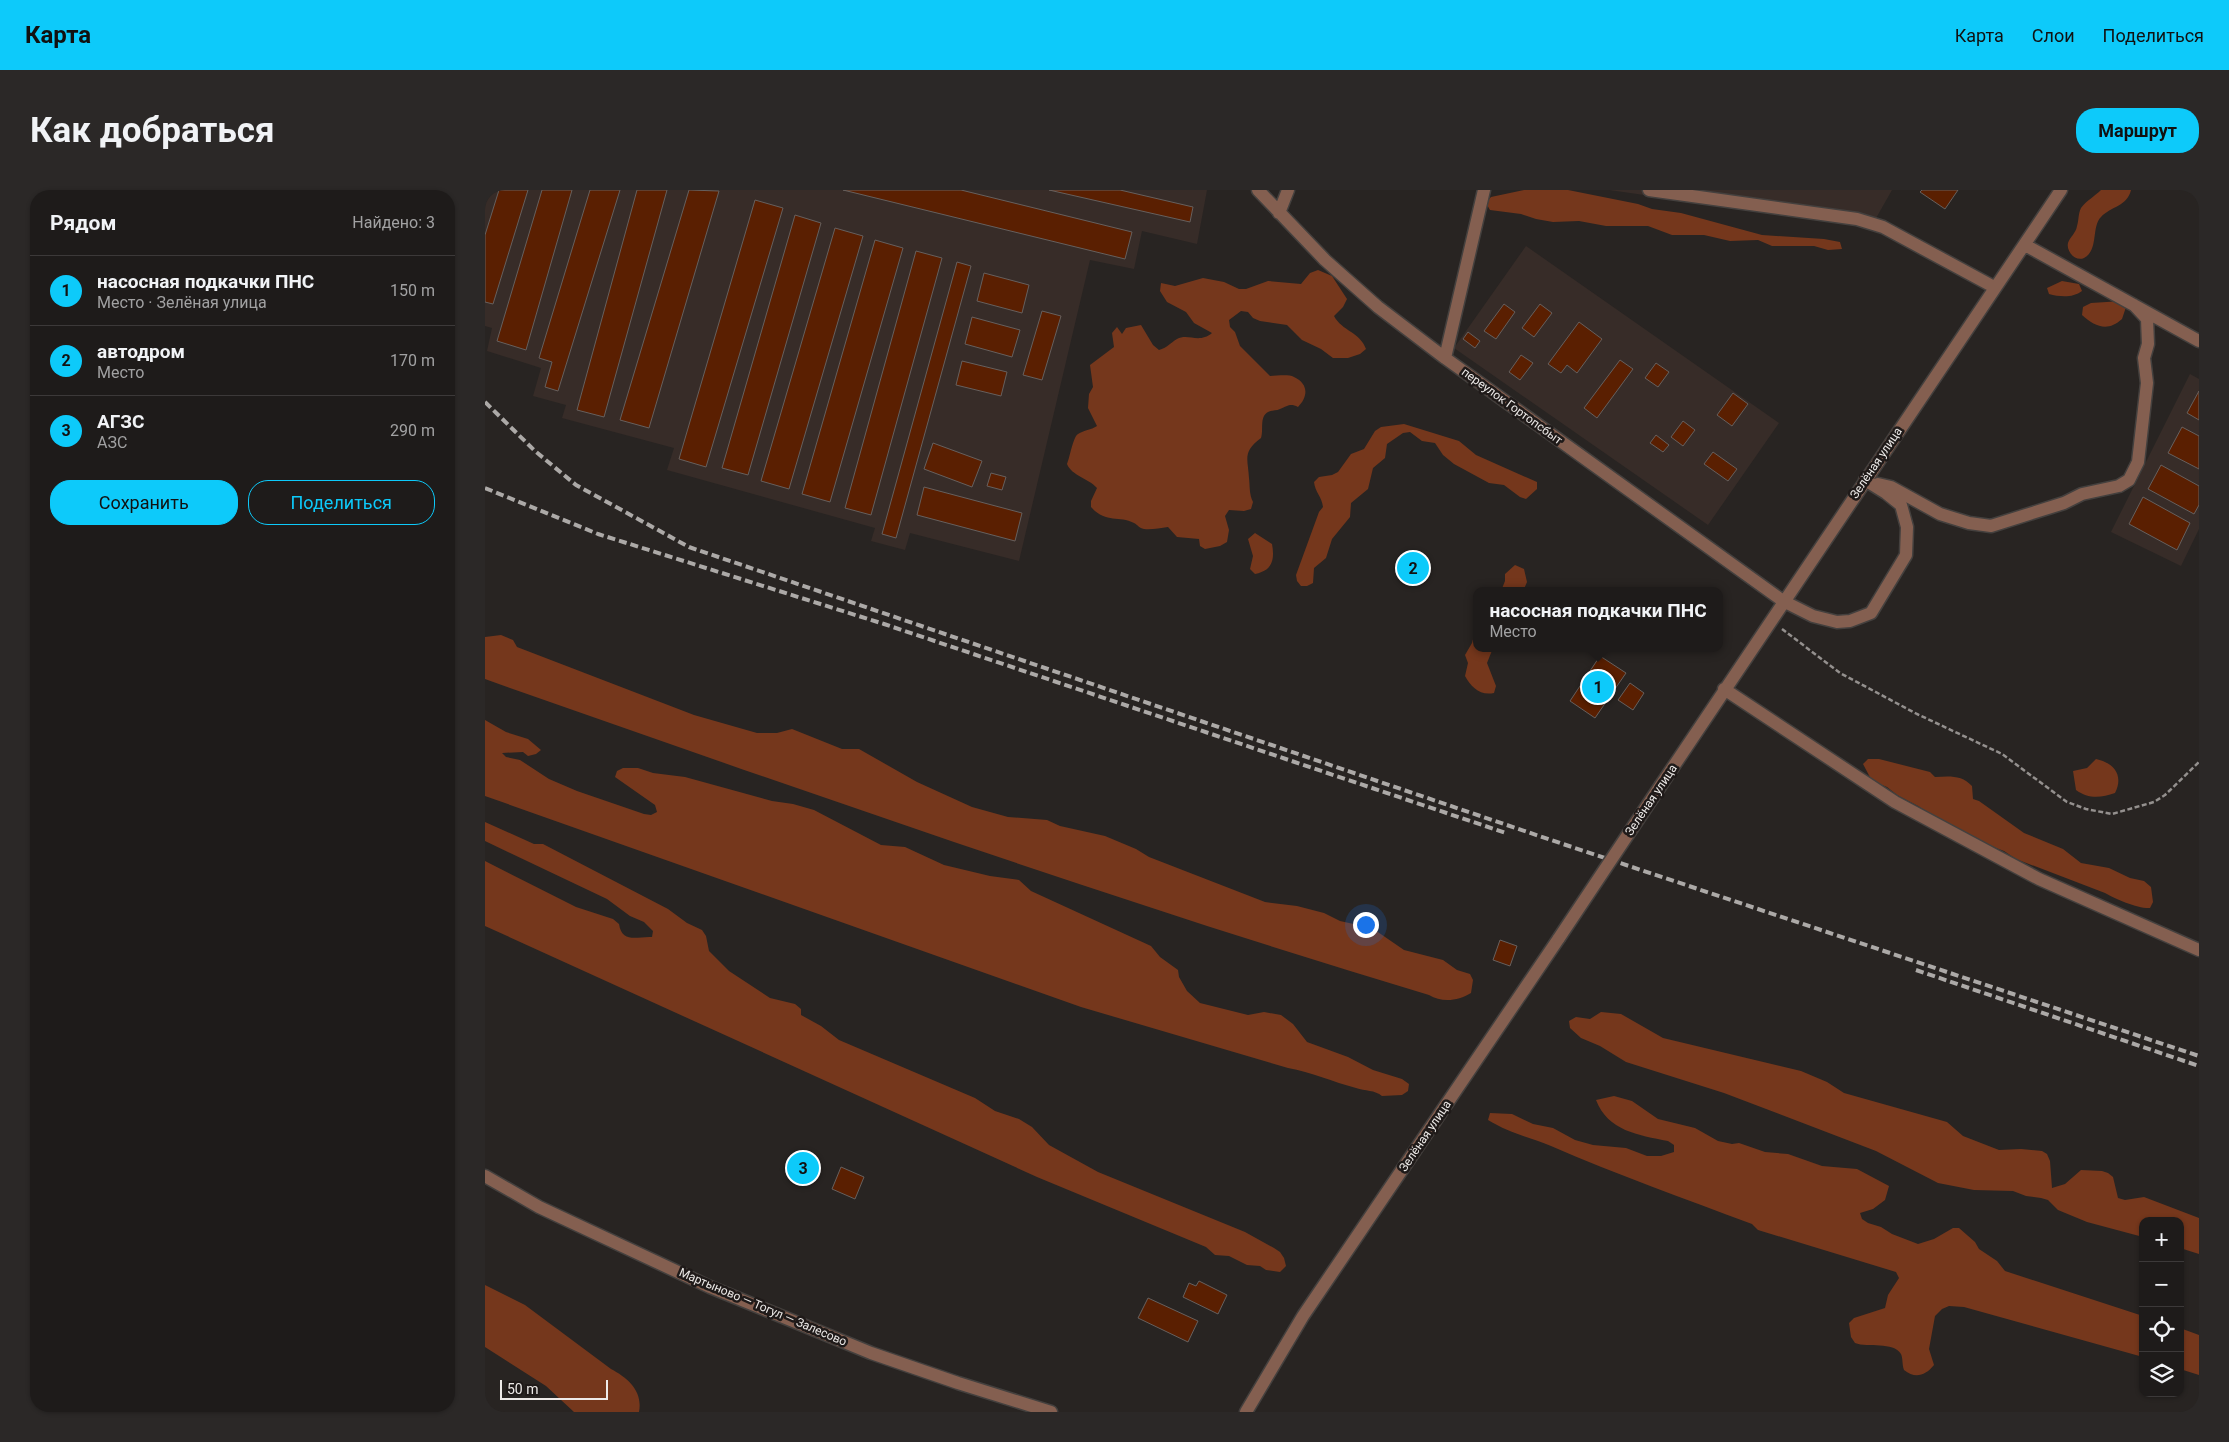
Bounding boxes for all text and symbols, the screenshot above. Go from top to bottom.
text: Карта [25,21,91,49]
text: Карта [1955,25,2004,46]
text: Слои [2032,25,2075,46]
text: Поделиться [2103,25,2204,46]
button: Маршрут [2076,108,2199,153]
text: Как добраться [30,110,275,151]
text: Рядом [50,211,116,235]
text: Найдено: 3 [352,213,435,232]
text: насосная подкачки ПНС [97,270,314,293]
text: 1 [61,281,71,300]
text: 150 m [390,281,435,300]
text: Место · Зелёная улица [97,293,267,312]
text: автодром [97,340,185,363]
text: 2 [61,351,71,370]
text: 170 m [390,351,435,370]
text: Место [97,363,144,382]
street label: переулок Гортопсбыт [1459,365,1565,447]
text: АГЗС [97,410,145,433]
text: 3 [61,421,71,440]
text: 290 m [390,421,435,440]
street label: Зелёная улица [1847,425,1905,501]
text: АЗС [97,433,127,452]
button: Сохранить [50,480,238,525]
button: Поделиться [248,480,435,525]
pin: 2 [1397,549,1429,587]
popup [1473,587,1723,652]
text: насосная подкачки ПНС [1489,599,1707,622]
text: Место [1489,622,1537,641]
pin: 1 [1582,668,1614,706]
street label: Зелёная улица [1622,762,1680,838]
your location [1353,912,1379,938]
street label: Зелёная улица [1396,1098,1454,1174]
pin: 3 [787,1149,819,1187]
map controls [2139,1217,2184,1397]
button: + [2139,1217,2184,1262]
button: − [2139,1262,2184,1307]
street label: Мартыново — Тогул — Залесово [677,1265,849,1349]
button: locate [2139,1307,2184,1352]
button: layers [2139,1352,2184,1397]
scale bar [500,1377,607,1400]
text: 50 m [507,1381,539,1397]

